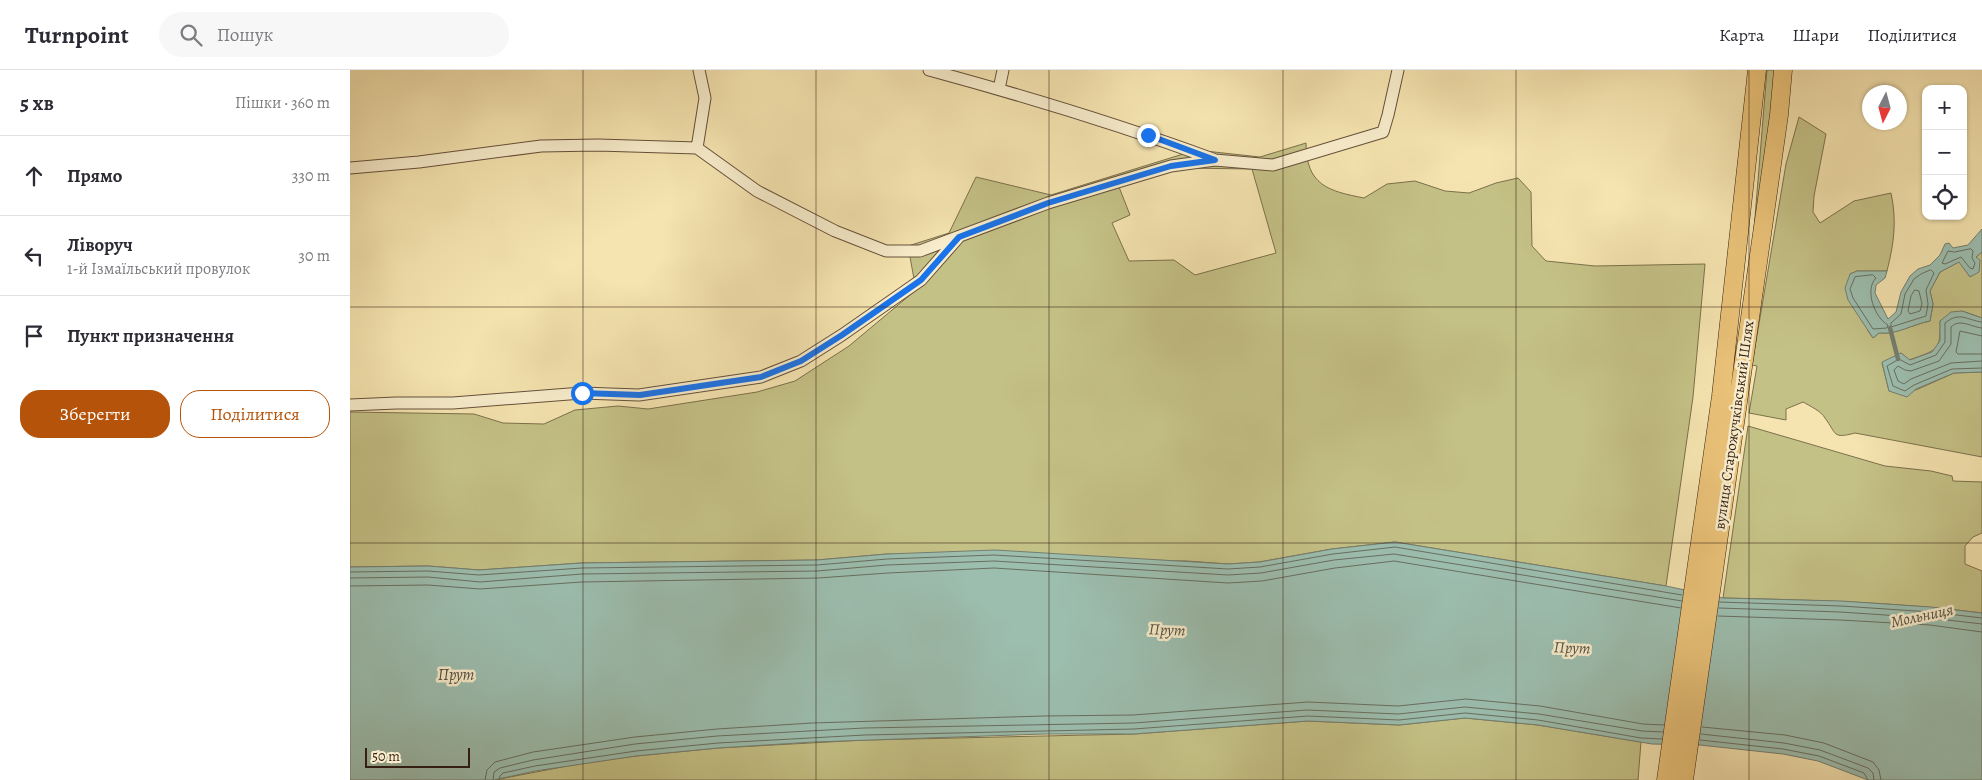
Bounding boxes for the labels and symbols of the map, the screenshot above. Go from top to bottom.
north arrow [1862,85,1907,130]
route end [1137,124,1160,147]
street label: вулиця Старожучківський Шлях [1709,319,1759,531]
route start [571,382,594,405]
water label: Мольниця [1889,599,1955,633]
water label: Прут [1148,618,1186,642]
water label: Прут [1553,636,1591,660]
water label: Прут [438,664,475,686]
scale bar [365,745,470,768]

